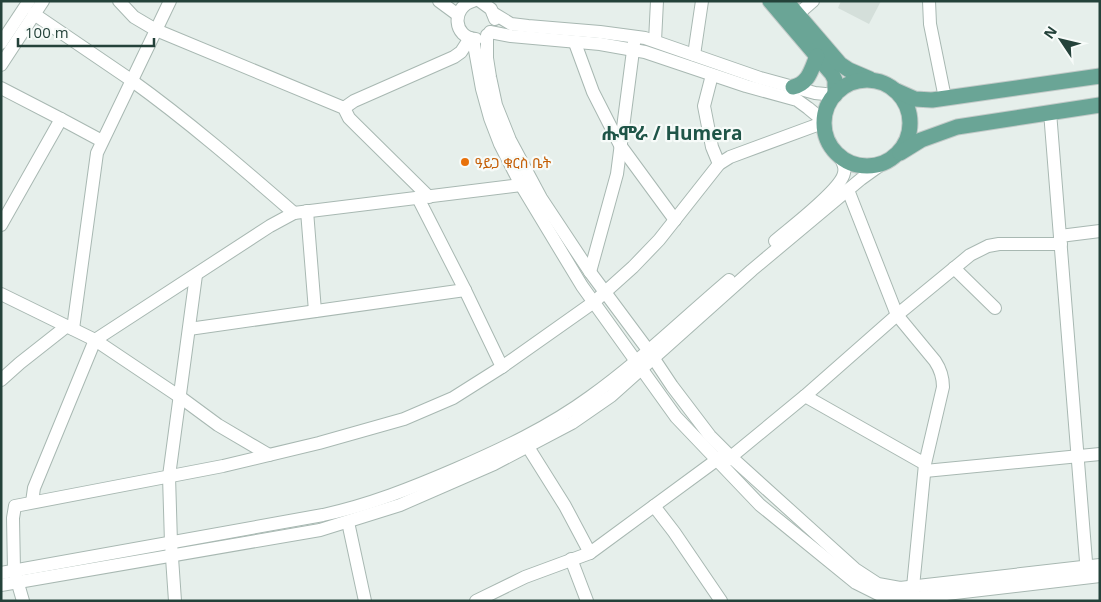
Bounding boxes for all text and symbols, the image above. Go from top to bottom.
scale bar [18,15,154,47]
north arrow [1036,15,1086,65]
text: 100 m [25,22,69,42]
text: N [1039,22,1061,42]
district label: ሑሞራ / Humera [601,120,743,146]
place label: ዓይጋ ቁርስ ቤት [475,153,552,172]
marker: ዓይጋ ቁርስ ቤት [459,156,471,168]

